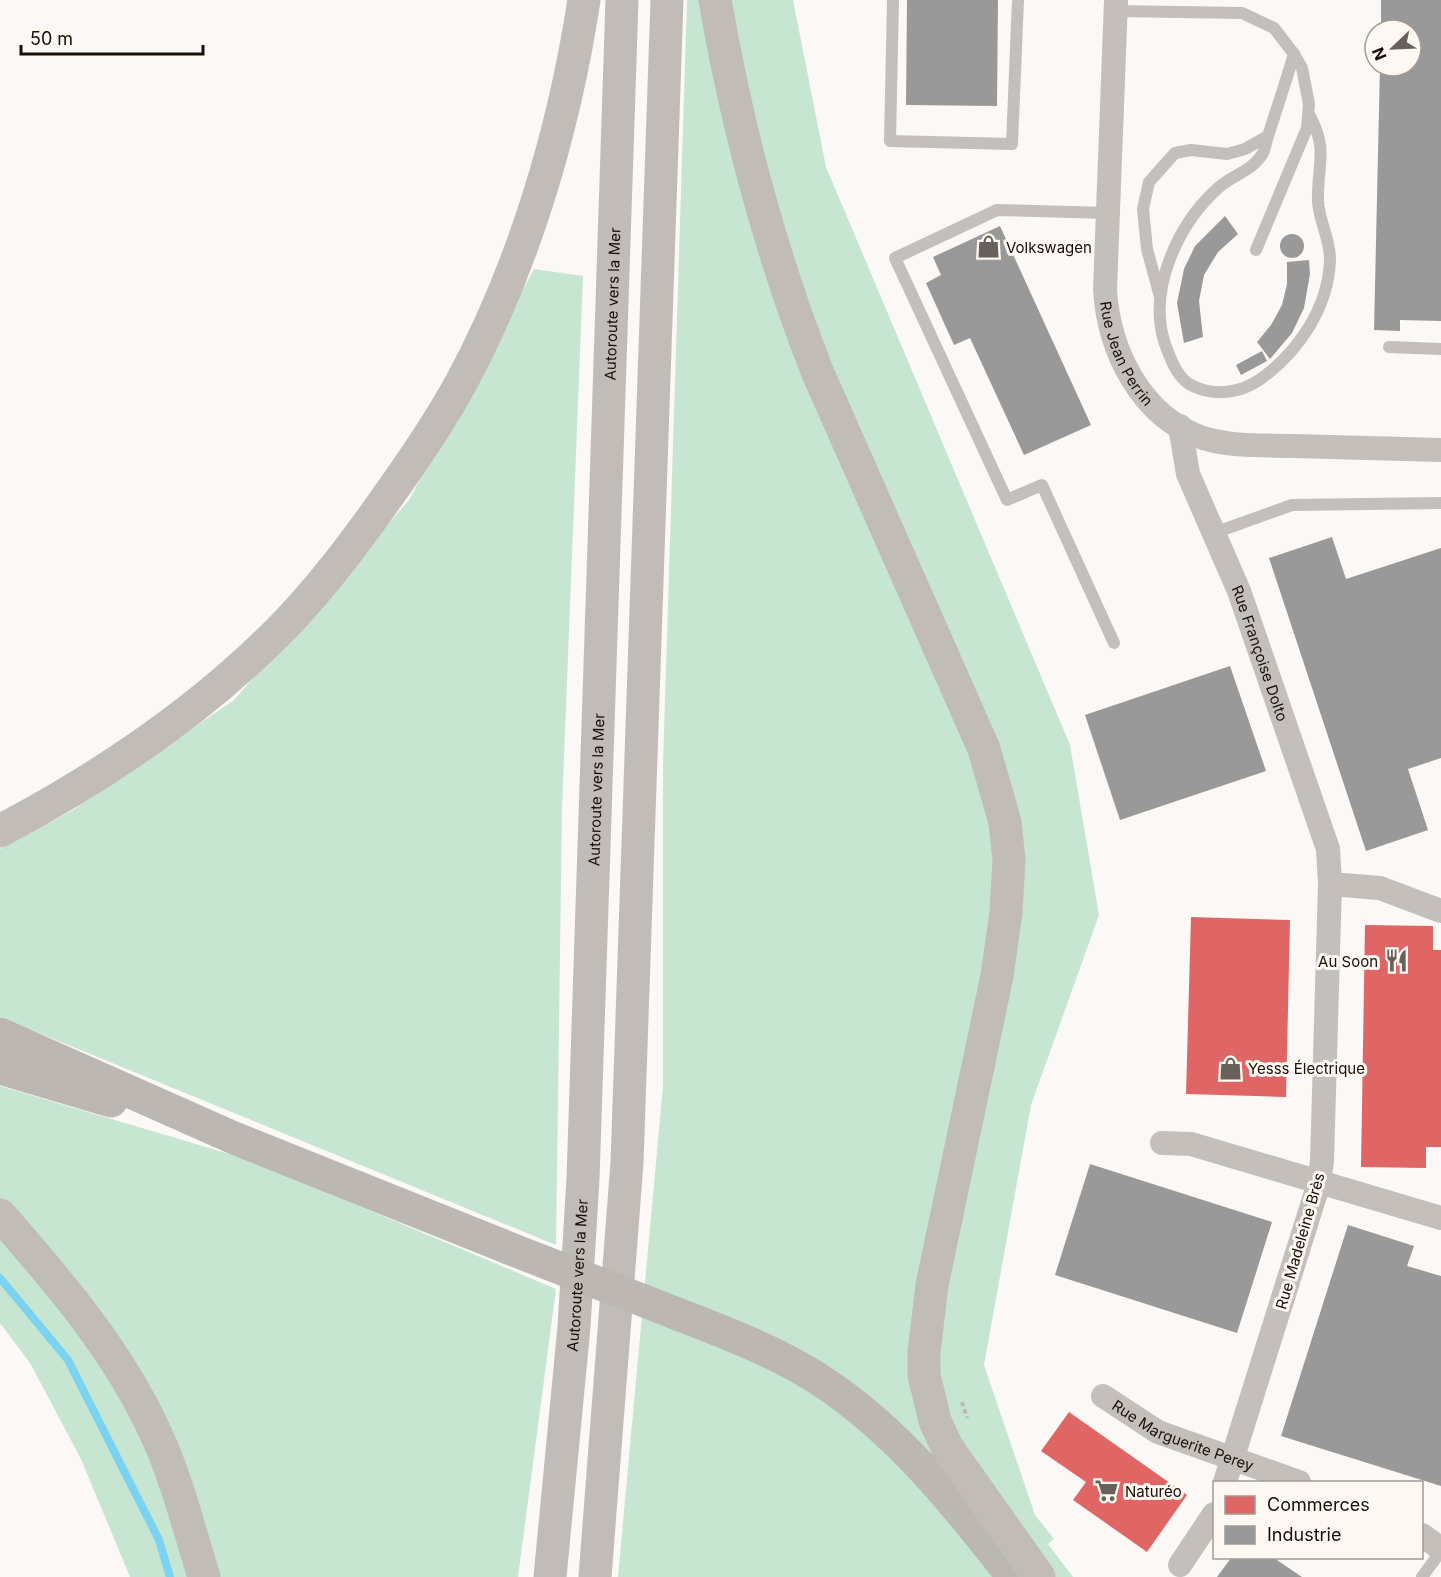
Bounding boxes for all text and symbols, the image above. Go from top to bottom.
scale bar [21,18,202,56]
north arrow [1363,18,1423,78]
text: 50 m [30,28,73,49]
text: N [1368,44,1391,63]
street label: Autoroute vers la Mer [600,227,624,381]
shop icon: Volkswagen [975,234,1001,260]
place label: Volkswagen [1006,238,1092,257]
street label: Rue Jean Perrin [1097,300,1158,410]
street label: Rue Françoise Dolto [1228,582,1293,724]
street label: Autoroute vers la Mer [584,713,608,866]
restaurant icon: Au Soon [1383,948,1409,974]
place label: Au Soon [1318,952,1378,971]
shop icon: Yesss Électrique [1217,1055,1243,1081]
place label: Yesss Électrique [1248,1059,1365,1078]
street label: Rue Madeleine Brès [1271,1170,1329,1311]
street label: Autoroute vers la Mer [562,1198,591,1352]
street label: Rue Marguerite Perey [1109,1395,1257,1475]
supermarket icon: Naturéo [1094,1478,1120,1504]
legend [1213,1481,1423,1559]
place label: Naturéo [1125,1482,1182,1501]
text: Commerces [1267,1494,1370,1515]
text: Industrie [1267,1524,1341,1545]

